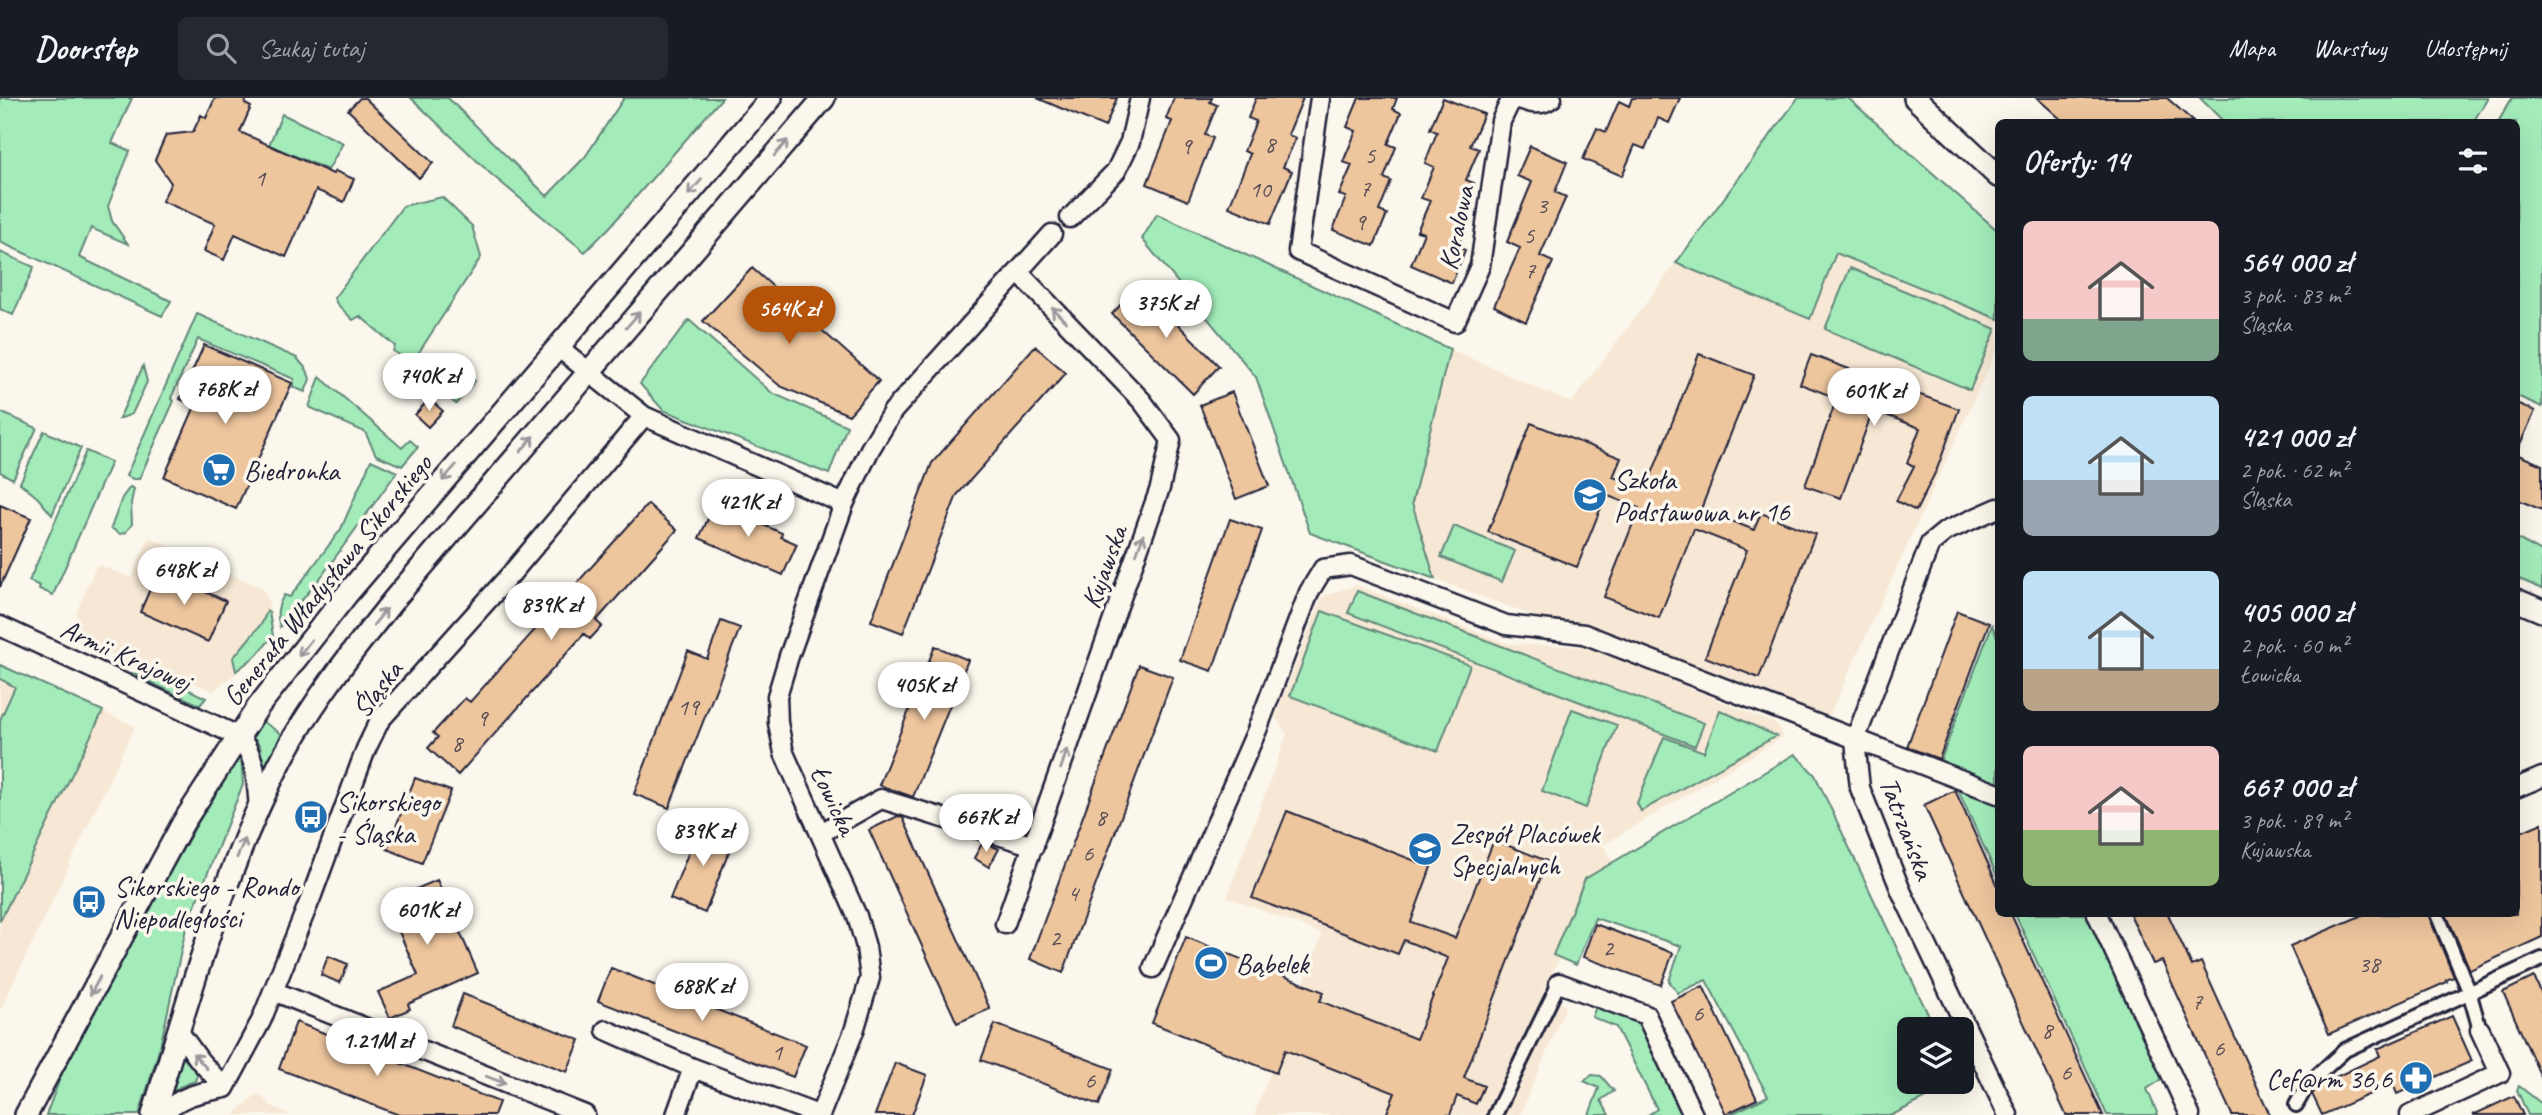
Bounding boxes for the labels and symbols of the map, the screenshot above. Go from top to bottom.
house number: 8 [1265,129,1278,159]
house number: 9 [1181,131,1194,161]
one-way arrow [773,139,789,157]
house number: 5 [1365,140,1377,170]
house number: 1 [255,163,267,193]
house number: 7 [1360,173,1372,203]
house number: 10 [1249,174,1273,204]
one-way arrow [687,178,703,196]
street label: Koralowa [1430,181,1482,273]
house number: 3 [1537,190,1550,220]
house number: 9 [1355,207,1368,237]
house number: 5 [1524,220,1536,250]
house number: 7 [1525,255,1537,285]
pin: 375K zł [1101,280,1231,340]
pin: 564K zł [724,286,854,346]
one-way arrow [1051,307,1068,324]
one-way arrow [625,311,641,329]
pin: 740K zł [364,354,494,413]
pin: 768K zł [160,366,290,426]
pin: 601K zł [1809,368,1939,428]
one-way arrow [519,435,534,453]
street label: Generała Władysława Sikorskiego [215,445,441,713]
supermarket icon: Biedronka [200,451,238,489]
place label: Biedronka [244,453,341,488]
place label: Szkoła Podstawowa nr 16 [1614,462,1791,529]
one-way arrow [441,463,457,481]
school or university icon: Szkoła Podstawowa nr 16 [1571,476,1609,514]
pin: 421K zł [683,480,813,539]
street label: Kujawska [1073,519,1136,613]
one-way arrow [1135,534,1147,556]
pin: 648K zł [119,547,249,607]
pin: 839K zł [486,582,616,642]
one-way arrow [372,609,387,627]
street label: Armii Krajowej [56,611,199,701]
one-way arrow [297,638,312,656]
street label: Śląska [344,652,411,724]
pin: 405K zł [859,662,989,722]
house number: 19 [677,692,701,722]
house number: 9 [477,703,490,733]
house number: 8 [452,728,465,758]
one-way arrow [1059,748,1072,770]
street label: Łowicka [803,760,866,843]
street label: Tatrzańska [1872,772,1943,886]
place label: Sikorskiego - Śląska [336,784,443,851]
pin: 667K zł [921,794,1051,854]
bus stop icon: Sikorskiego - Śląska [292,798,330,836]
house number: 8 [1096,802,1109,832]
pin: 839K zł [638,808,768,868]
place label: Zespół Placówek Specjalnych [1450,816,1601,883]
school or university icon: Zespół Placówek Specjalnych [1406,830,1444,868]
one-way arrow [235,838,248,859]
house number: 6 [1083,838,1095,868]
place label: Sikorskiego - Rondo Niepodległości [114,869,301,936]
house number: 4 [1068,878,1081,908]
bus stop icon: Sikorskiego - Rondo Niepodległości [70,883,108,921]
pin: 601K zł [362,888,492,947]
house number: 2 [1050,923,1063,953]
house number: 2 [1603,933,1616,963]
sports icon: Bąbelek [1192,944,1230,982]
place label: Bąbelek [1236,946,1310,981]
house number: 38 [2358,949,2382,979]
pin: 688K zł [637,964,767,1023]
one-way arrow [87,975,101,996]
house number: 7 [2192,986,2204,1016]
house number: 6 [1693,998,1705,1028]
house number: 8 [2042,1015,2055,1045]
pin: 1.21M zł [305,1018,449,1078]
house number: 6 [2214,1033,2226,1063]
house number: 1 [772,1037,784,1067]
one-way arrow [192,1052,208,1070]
house number: 6 [2061,1057,2073,1087]
pharmacy icon: Cef@rm 36,6 [2397,1059,2435,1097]
place label: Cef@rm 36,6 [2266,1061,2393,1096]
house number: 6 [1085,1065,1097,1095]
one-way arrow [484,1075,506,1087]

